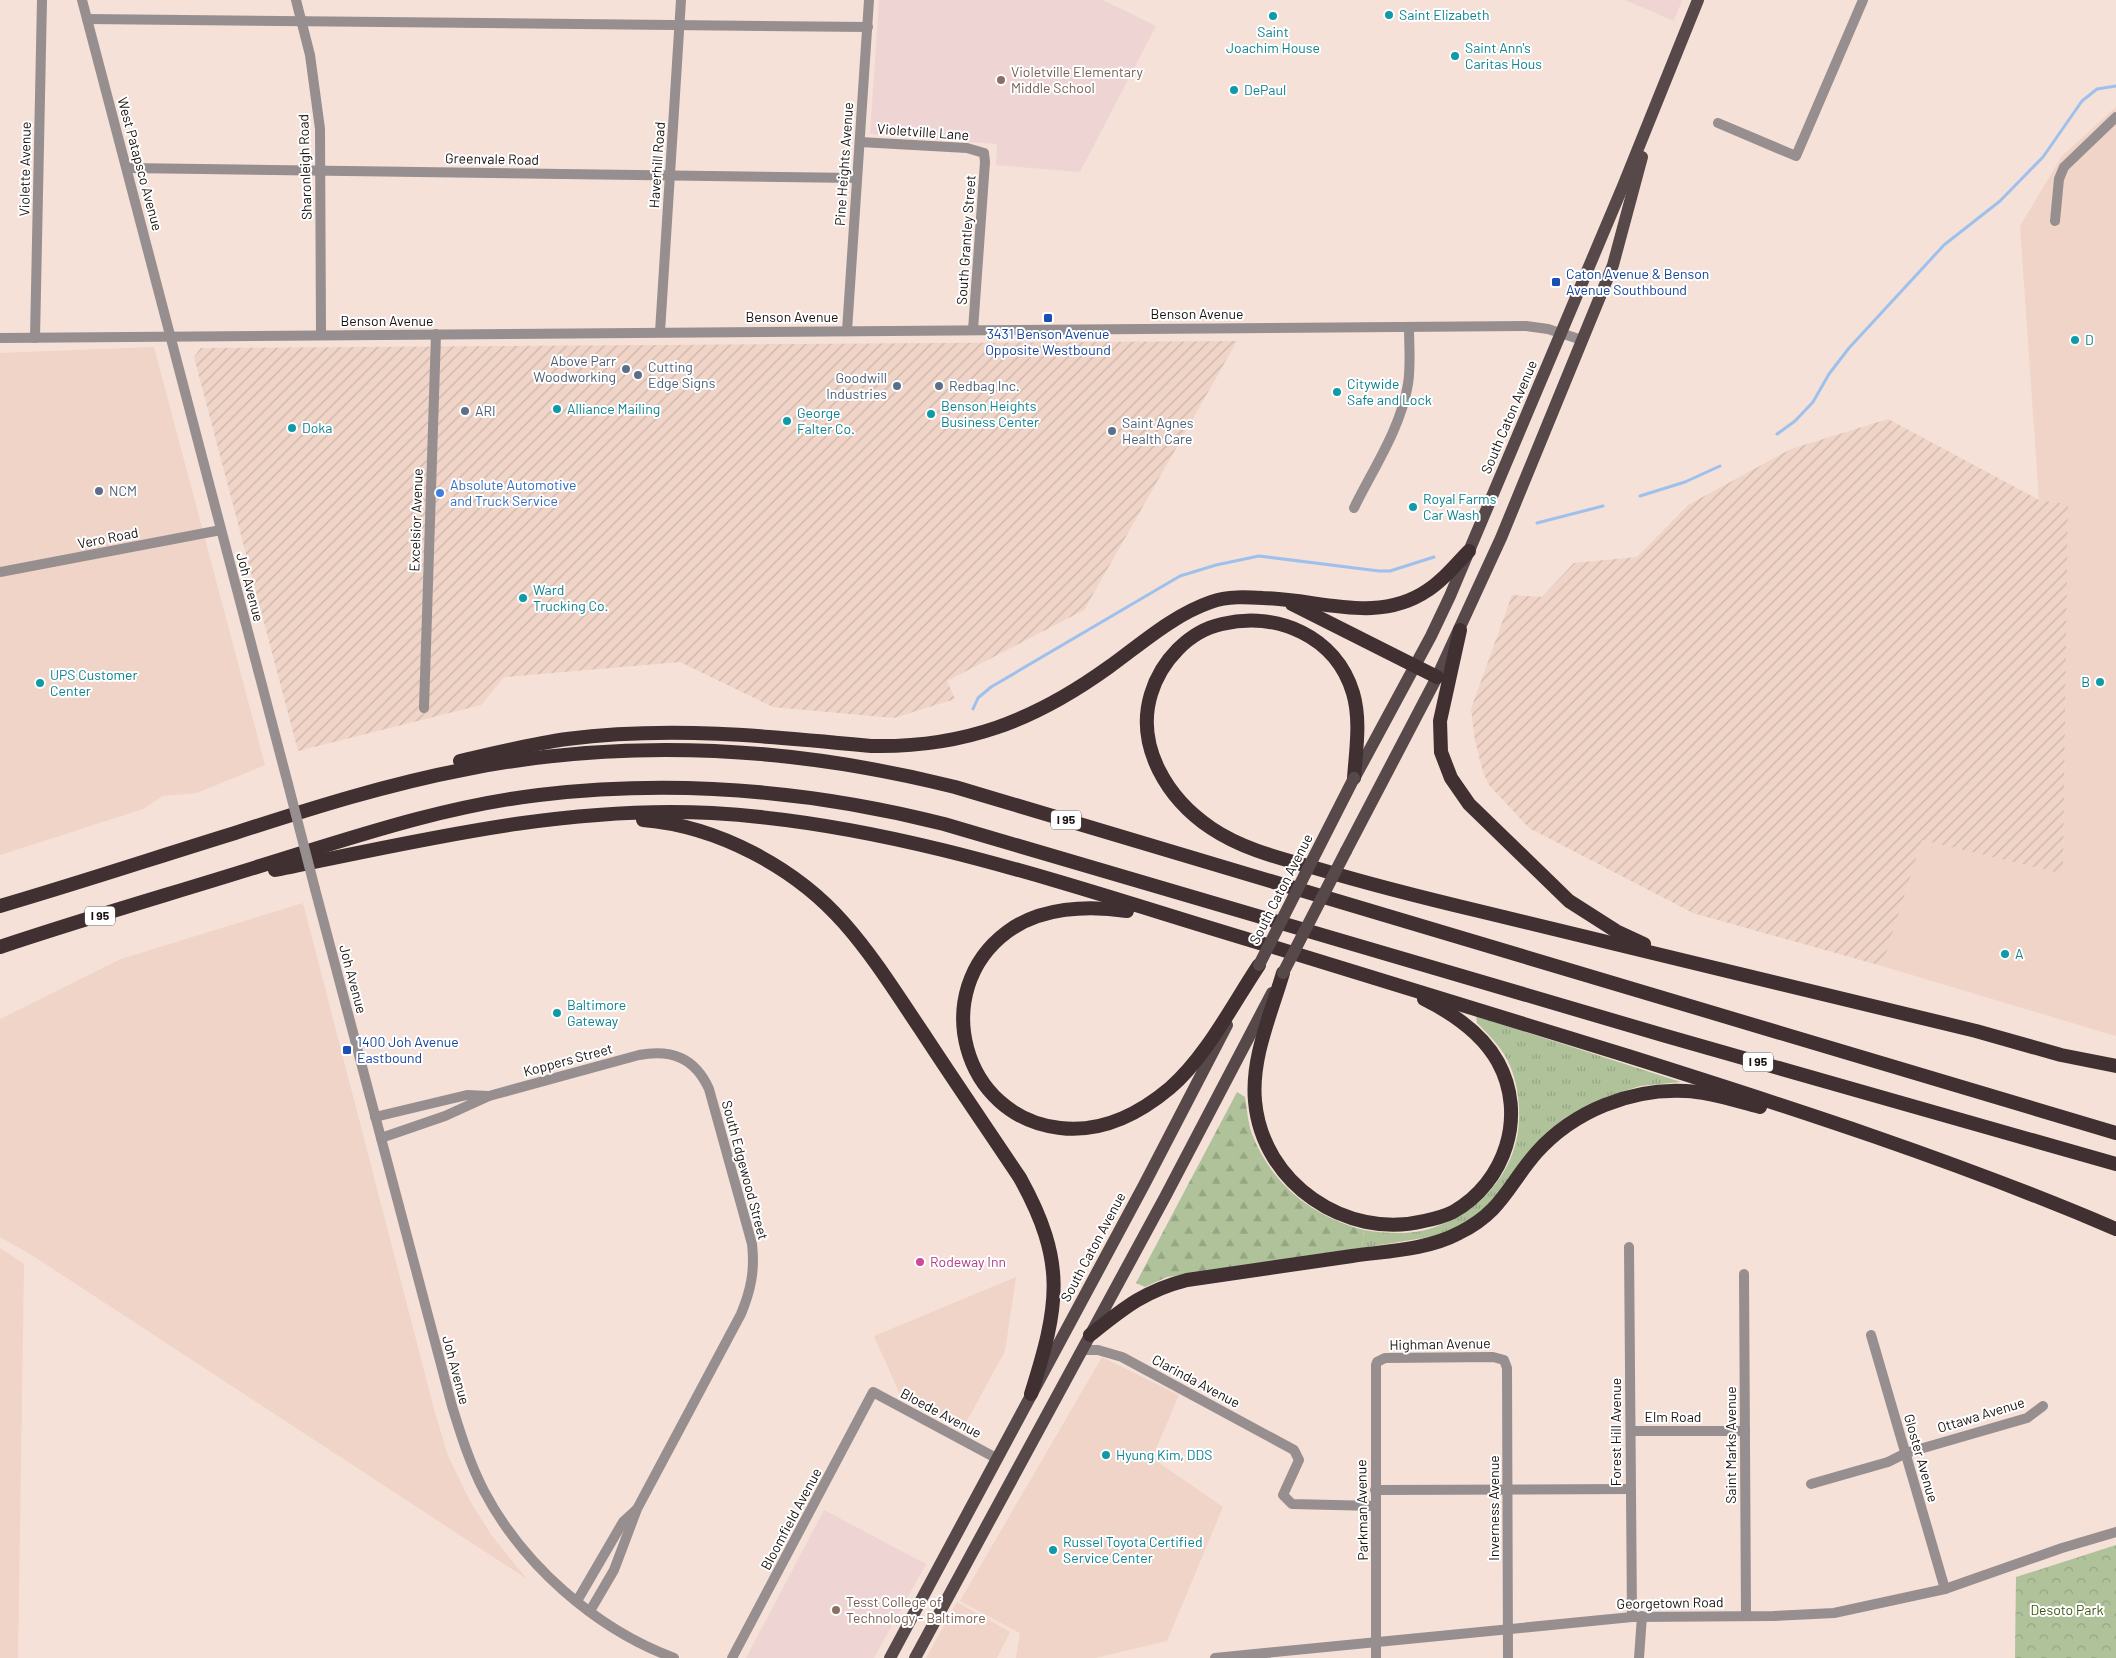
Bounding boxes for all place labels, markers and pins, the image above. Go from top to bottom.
place label: Saint Elizabeth [1399,6,1490,23]
marker: Saint Elizabeth [1383,9,1395,21]
marker: Saint Joachim House [1267,10,1279,22]
place label: Saint Joachim House [1226,23,1320,56]
place label: Saint Ann's Caritas Hous [1465,39,1542,72]
marker: Saint Ann's Caritas Hous [1449,50,1461,62]
place label: Violetville Elementary Middle School [1011,63,1143,96]
marker: Violetville Elementary Middle School [995,74,1007,86]
place label: DePaul [1244,81,1286,98]
marker: DePaul [1228,84,1240,96]
place label: Caton Avenue & Benson Avenue Southbound [1566,265,1709,298]
marker: Caton Avenue & Benson Avenue Southbound [1550,276,1562,288]
marker: 3431 Benson Avenue Opposite Westbound [1042,312,1054,324]
place label: 3431 Benson Avenue Opposite Westbound [985,325,1111,358]
place label: D [2085,331,2094,348]
marker: D [2069,334,2081,346]
place label: Above Parr Woodworking [533,352,616,385]
place label: Cutting Edge Signs [648,358,716,391]
marker: Above Parr Woodworking [620,363,632,375]
marker: Cutting Edge Signs [632,369,644,381]
place label: Goodwill Industries [826,369,887,402]
place label: Citywide Safe and Lock [1347,375,1432,408]
place label: Redbag Inc. [949,377,1020,394]
marker: Goodwill Industries [891,380,903,392]
marker: Redbag Inc. [933,380,945,392]
marker: Citywide Safe and Lock [1331,386,1343,398]
place label: Benson Heights Business Center [941,397,1039,430]
place label: Alliance Mailing [567,400,660,417]
place label: ARI [475,402,496,419]
marker: Alliance Mailing [551,403,563,415]
place label: George Falter Co. [797,404,855,437]
marker: ARI [459,405,471,417]
marker: Benson Heights Business Center [925,408,937,420]
place label: Saint Agnes Health Care [1122,414,1194,447]
marker: George Falter Co. [781,415,793,427]
place label: Doka [302,419,332,436]
marker: Doka [286,422,298,434]
marker: Saint Agnes Health Care [1106,425,1118,437]
place label: Absolute Automotive and Truck Service [450,476,576,509]
place label: NCM [109,482,137,499]
marker: NCM [93,485,105,497]
marker: Absolute Automotive and Truck Service [434,487,446,499]
place label: Royal Farms Car Wash [1423,490,1497,523]
marker: Royal Farms Car Wash [1407,501,1419,513]
place label: Ward Trucking Co. [533,581,608,614]
marker: Ward Trucking Co. [517,592,529,604]
place label: UPS Customer Center [50,666,138,699]
place label: B [2081,673,2090,690]
marker: B [2094,676,2106,688]
marker: UPS Customer Center [34,677,46,689]
place label: A [2015,945,2024,962]
marker: A [1999,948,2011,960]
place label: Baltimore Gateway [567,996,626,1029]
marker: Baltimore Gateway [551,1007,563,1019]
place label: 1400 Joh Avenue Eastbound [357,1033,459,1066]
marker: 1400 Joh Avenue Eastbound [341,1044,353,1056]
place label: Rodeway Inn [930,1253,1006,1270]
marker: Rodeway Inn [914,1256,926,1268]
place label: Hyung Kim, DDS [1116,1446,1212,1463]
marker: Hyung Kim, DDS [1100,1449,1112,1461]
place label: Russel Toyota Certified Service Center [1063,1533,1203,1566]
marker: Russel Toyota Certified Service Center [1047,1544,1059,1556]
place label: Tesst College of Technology - Baltimore [846,1593,986,1626]
marker: Tesst College of Technology - Baltimore [830,1604,842,1616]

